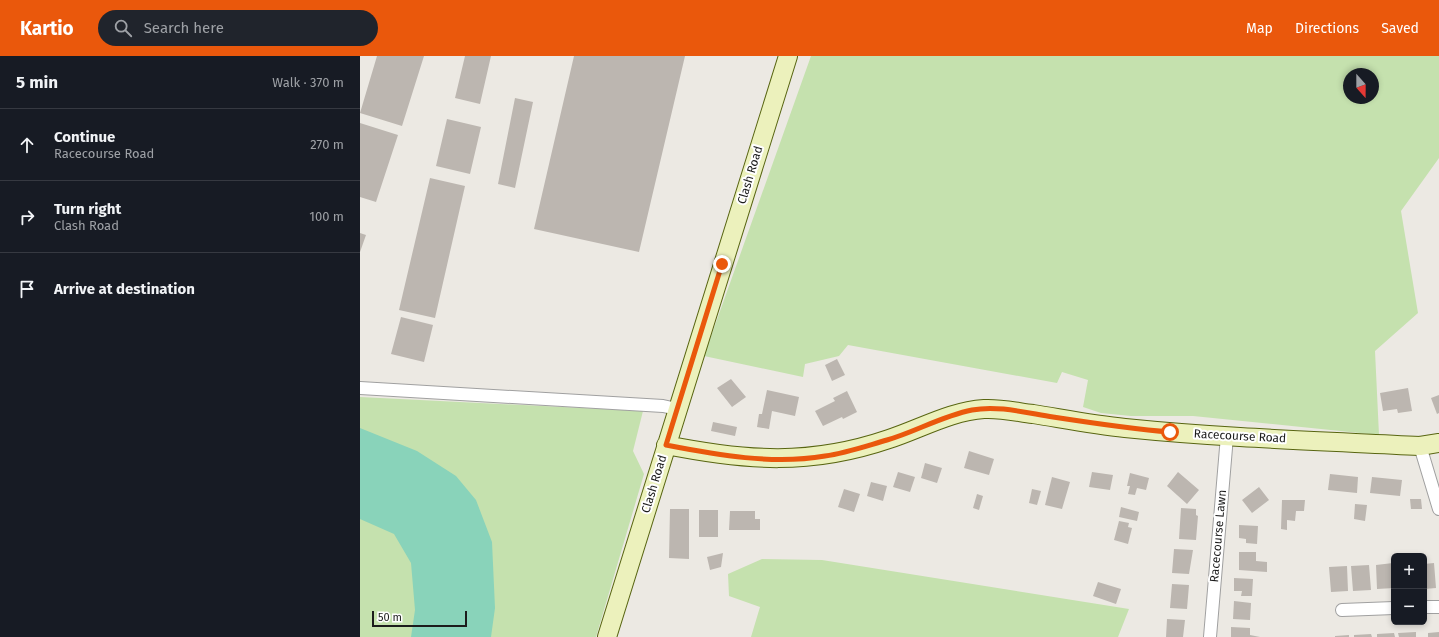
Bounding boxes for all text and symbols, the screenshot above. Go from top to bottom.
search box [98,10,378,46]
text: Kartio [20,17,74,40]
icon: search [112,17,134,39]
text: Search here [144,19,224,37]
text: Map [1246,20,1273,37]
text: Directions [1295,20,1359,37]
text: Saved [1381,20,1419,37]
north arrow [1343,68,1379,104]
text: 5 min [16,72,58,93]
text: Walk · 370 m [272,75,344,90]
text: Continue [54,128,115,146]
icon: ahead [16,134,38,156]
text: 270 m [310,137,344,152]
street label: Clash Road [735,144,765,206]
text: Racecourse Road [54,146,154,161]
text: Turn right [54,200,121,218]
icon: right [16,206,38,228]
text: 100 m [309,209,344,224]
text: Clash Road [54,218,119,233]
route end [713,255,731,273]
icon: arrive [16,278,38,300]
text: Arrive at destination [54,280,195,298]
route start [1161,423,1179,441]
street label: Racecourse Road [1193,427,1287,445]
street label: Clash Road [639,453,669,515]
street label: Racecourse Lawn [1207,489,1229,583]
map controls [1391,553,1427,625]
button: + [1391,553,1427,589]
button: − [1391,589,1427,625]
scale bar [372,609,467,628]
text: 50 m [378,611,402,624]

